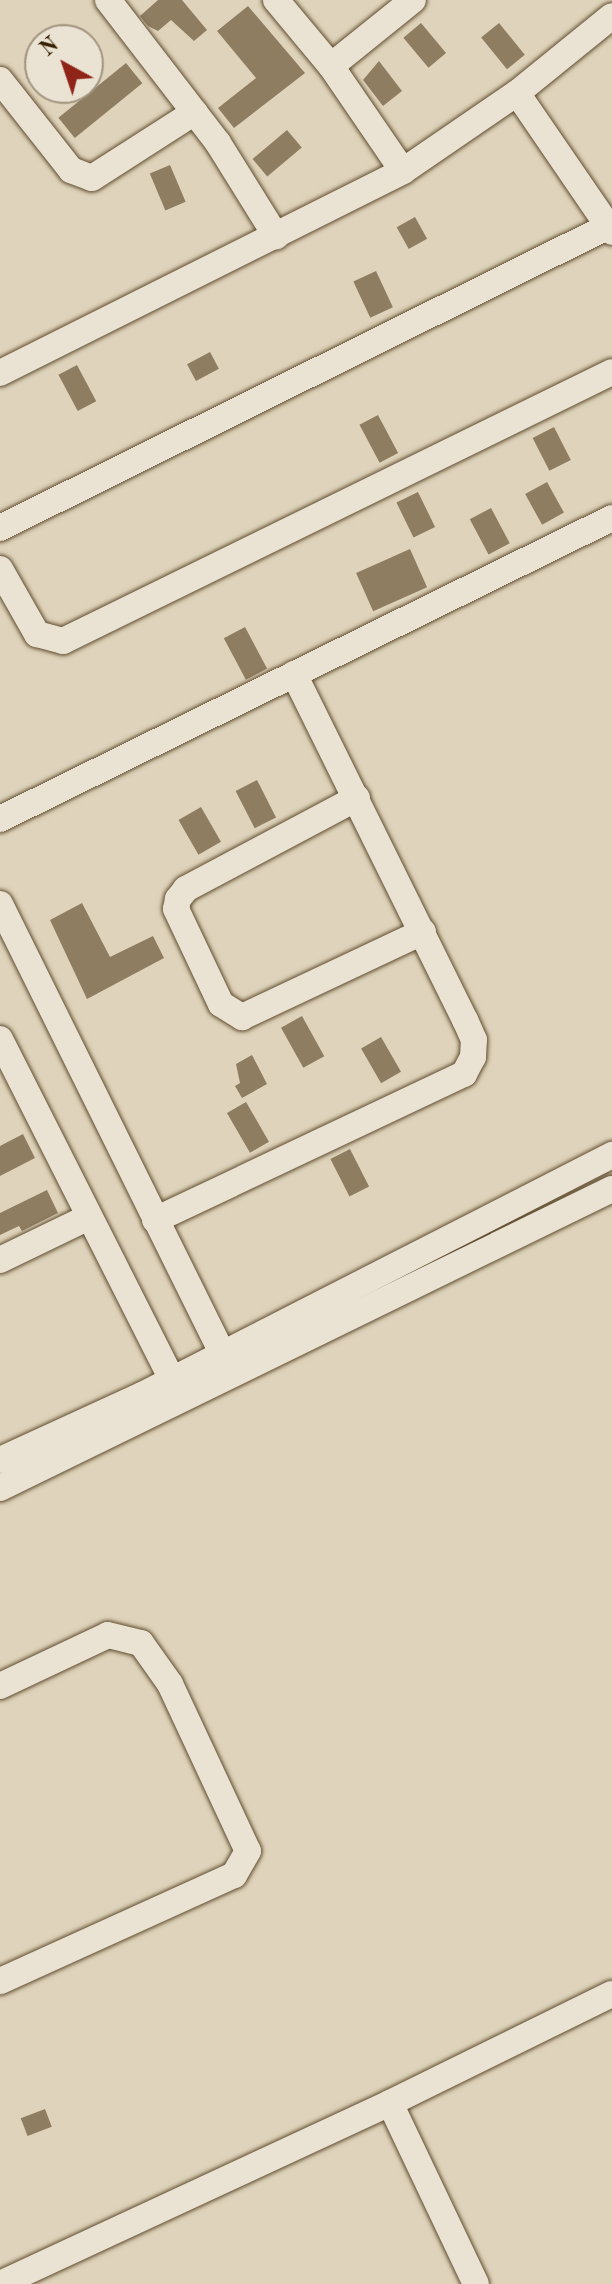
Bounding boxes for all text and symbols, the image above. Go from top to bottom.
north arrow [24,24,104,104]
text: N [36,33,63,61]

